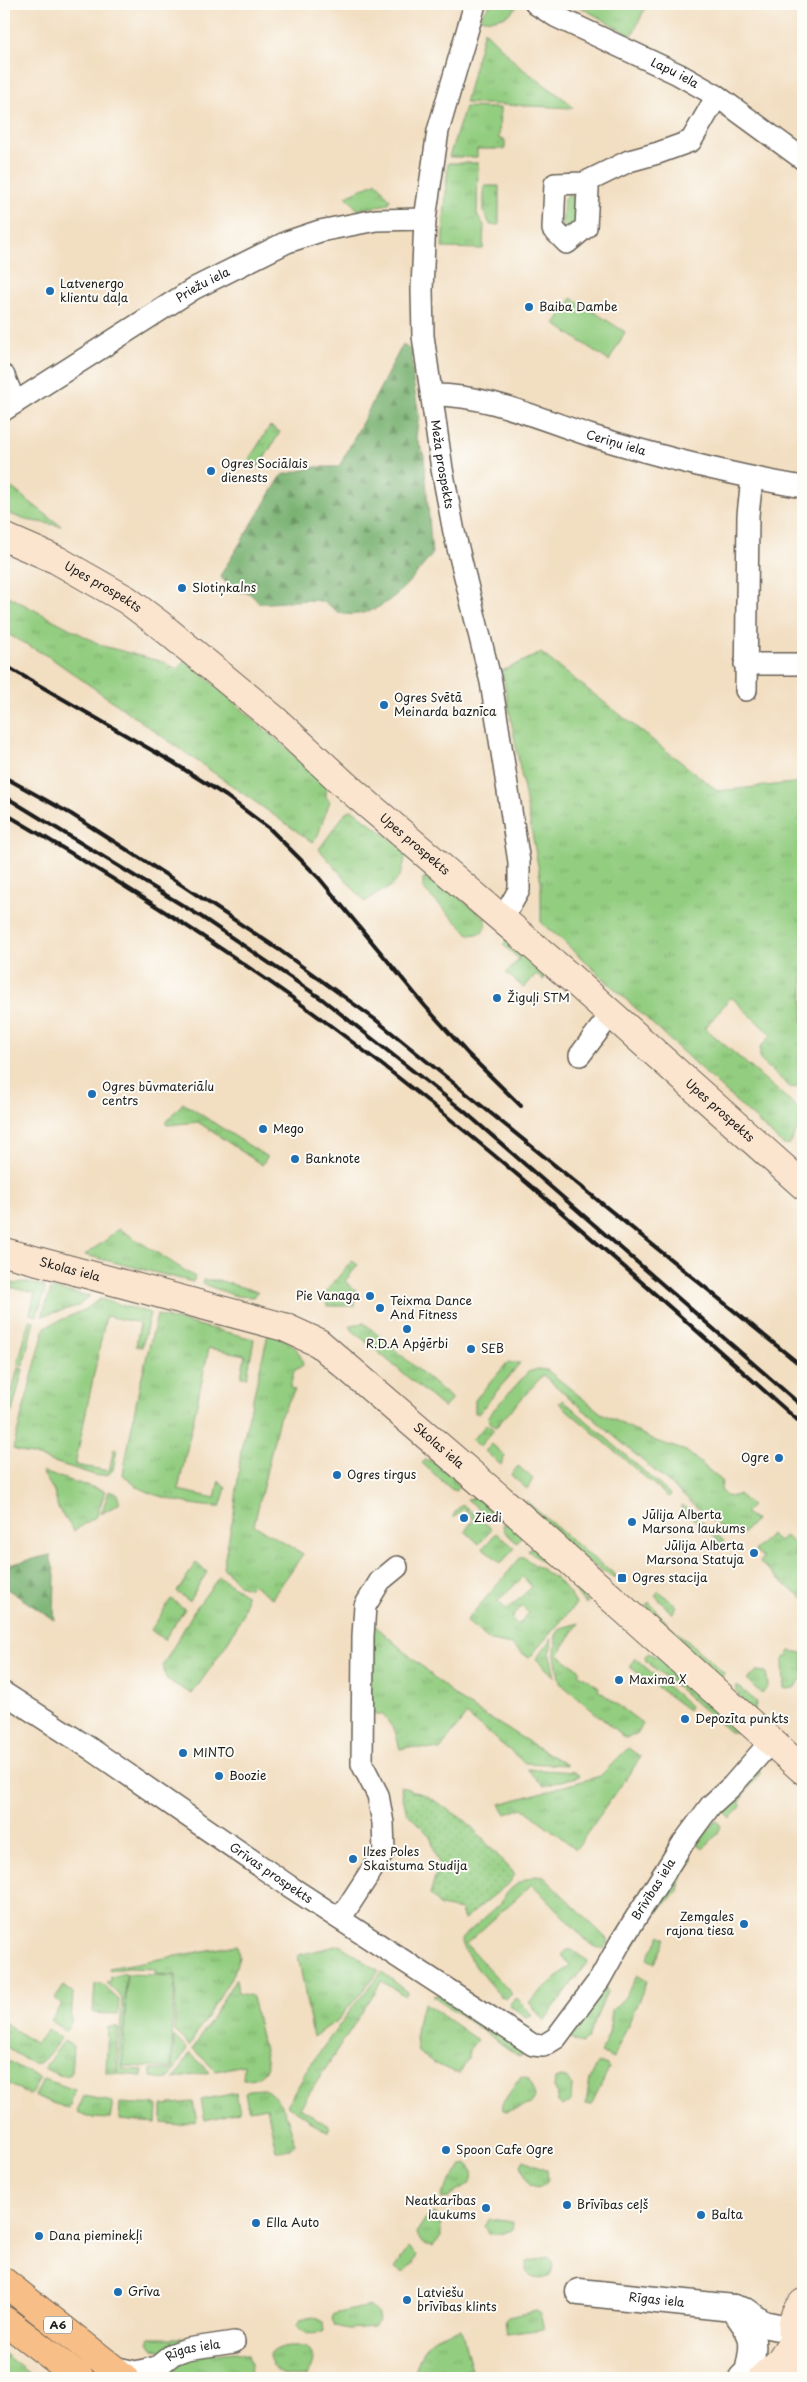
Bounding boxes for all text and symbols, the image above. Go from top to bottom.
street label: Lapu iela [648,52,703,92]
street label: Priežu iela [172,262,233,306]
place label: Latvenergo klientu daļa [60,274,129,306]
marker: Latvenergo klientu daļa [44,285,56,297]
place label: Baiba Dambe [539,297,618,315]
marker: Baiba Dambe [523,301,535,313]
street label: Meža prospekts [427,418,459,510]
street label: Ceriņu iela [584,425,649,459]
place label: Ogres Sociālais dienests [221,454,308,486]
marker: Ogres Sociālais dienests [205,465,217,477]
street label: Upes prospekts [61,556,146,616]
place label: Slotiņkalns [192,578,257,596]
marker: Slotiņkalns [176,582,188,594]
place label: Ogres Svētā Meinarda baznīca [394,688,497,720]
marker: Ogres Svētā Meinarda baznīca [378,699,390,711]
street label: Upes prospekts [376,808,455,879]
place label: Žiguļi STM [507,988,570,1006]
marker: Žiguļi STM [491,992,503,1004]
street label: Upes prospekts [682,1074,759,1146]
place label: Ogres būvmateriālu centrs [102,1077,214,1109]
marker: Ogres būvmateriālu centrs [86,1088,98,1100]
place label: Mego [273,1119,304,1137]
marker: Mego [257,1123,269,1135]
place label: Banknote [305,1149,360,1167]
marker: Banknote [289,1153,301,1165]
street label: Skolas iela [38,1252,103,1286]
place label: Pie Vanaga [296,1286,360,1304]
marker: Pie Vanaga [364,1290,376,1302]
place label: Teixma Dance And Fitness [390,1291,472,1323]
marker: Teixma Dance And Fitness [374,1302,386,1314]
marker: R.D.A Apģērbi [401,1323,413,1335]
place label: R.D.A Apģērbi [366,1334,448,1352]
place label: SEB [481,1339,504,1357]
marker: SEB [465,1343,477,1355]
street label: Skolas iela [410,1418,469,1472]
place label: Ogre [741,1448,769,1466]
marker: Ogre [773,1452,785,1464]
place label: Ogres tirgus [347,1465,417,1483]
marker: Ogres tirgus [331,1469,343,1481]
place label: Jūlija Alberta Marsona laukums [642,1505,746,1537]
place label: Ziedi [474,1508,502,1526]
marker: Ziedi [458,1512,470,1524]
marker: Jūlija Alberta Marsona laukums [626,1516,638,1528]
place label: Jūlija Alberta Marsona Statuja [646,1536,745,1568]
marker: Jūlija Alberta Marsona Statuja [748,1547,760,1559]
place label: Ogres stacija [632,1568,708,1586]
marker: Ogres stacija [616,1572,628,1584]
place label: Maxima X [629,1670,687,1688]
marker: Maxima X [613,1674,625,1686]
place label: Depozīta punkts [695,1709,789,1727]
marker: Depozīta punkts [679,1713,691,1725]
place label: MINTO [193,1743,234,1761]
marker: MINTO [177,1747,189,1759]
place label: Boozie [229,1766,266,1784]
marker: Boozie [213,1770,225,1782]
street label: Grīvas prospekts [226,1837,317,1907]
place label: Ilzes Poles Skaistuma Studija [363,1842,468,1874]
marker: Ilzes Poles Skaistuma Studija [347,1853,359,1865]
street label: Brīvības iela [627,1854,679,1923]
place label: Zemgales rajona tiesa [666,1907,735,1939]
marker: Zemgales rajona tiesa [738,1918,750,1930]
place label: Spoon Cafe Ogre [456,2140,553,2158]
marker: Spoon Cafe Ogre [440,2144,452,2156]
place label: Neatkarības laukums [405,2191,477,2223]
place label: Brīvības ceļš [577,2195,649,2213]
marker: Brīvības ceļš [561,2199,573,2211]
marker: Neatkarības laukums [480,2202,492,2214]
place label: Balta [711,2205,743,2223]
marker: Balta [695,2209,707,2221]
place label: Ella Auto [266,2213,320,2231]
marker: Ella Auto [250,2217,262,2229]
place label: Dana pieminekļi [49,2226,143,2244]
marker: Dana pieminekļi [33,2230,45,2242]
place label: Grīva [128,2282,161,2300]
place label: Latviešu brīvības klints [417,2283,497,2315]
marker: Grīva [112,2286,124,2298]
street label: Rīgas iela [628,2287,686,2311]
marker: Latviešu brīvības klints [401,2294,413,2306]
road number: A6 [44,2316,72,2334]
street label: Rīgas iela [161,2334,222,2365]

